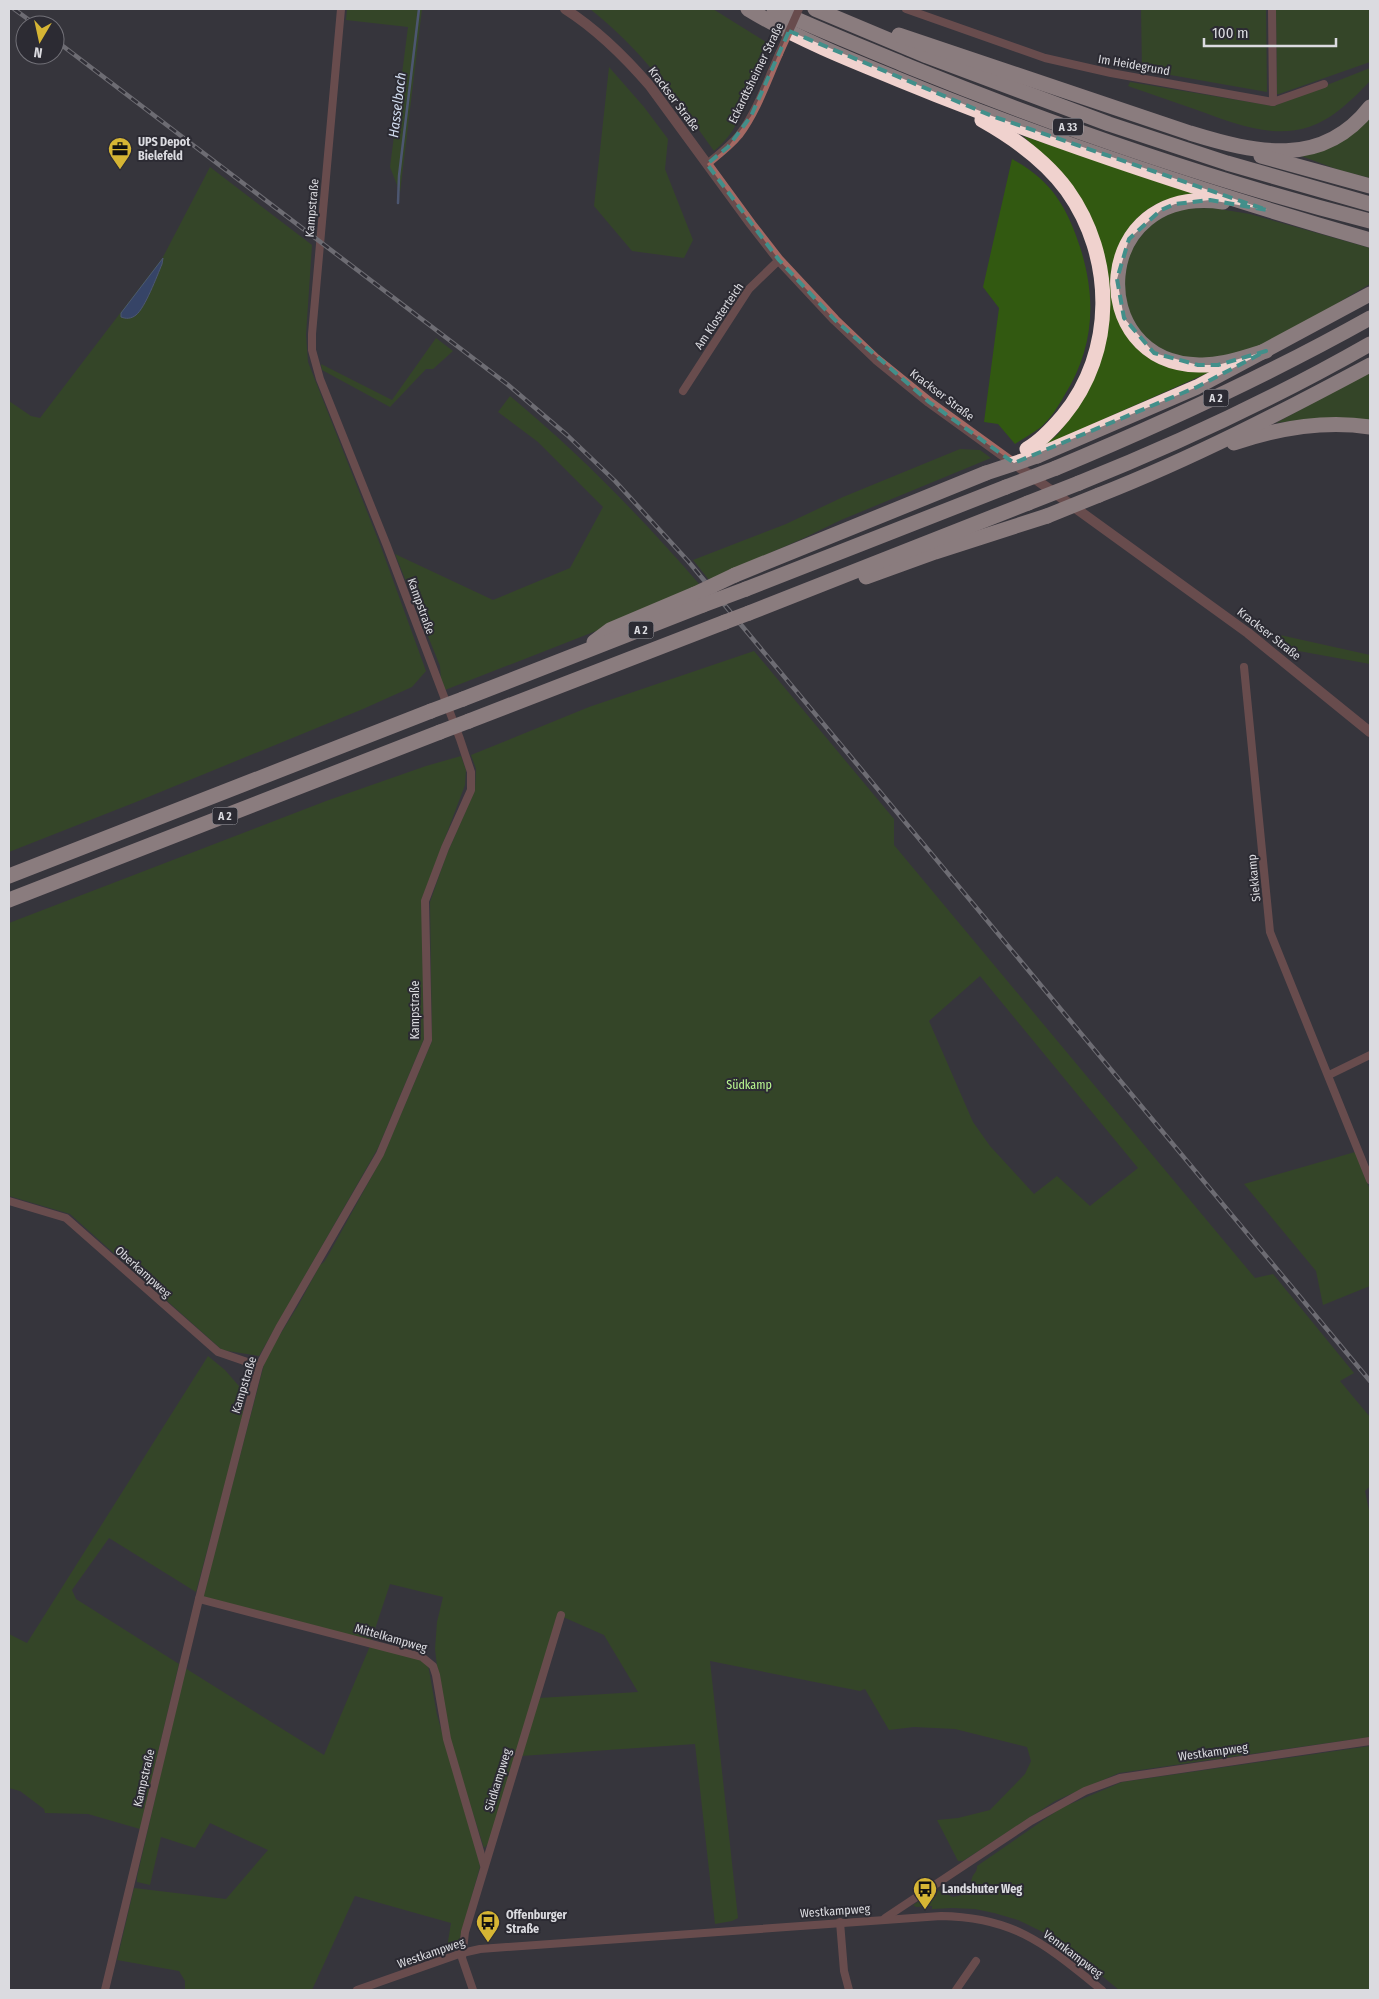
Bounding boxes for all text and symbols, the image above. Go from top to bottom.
north arrow [15,15,65,65]
scale bar [1204,15,1336,47]
street label: Eckardtsheimer Straße [725,20,787,126]
text: 100 m [1212,24,1249,42]
text: N [33,43,44,61]
street label: Im Heidegrund [1097,52,1171,78]
street label: Krackser Straße [645,64,703,134]
water label: Hasselbach [385,71,410,139]
road number: A 33 [1053,118,1083,136]
place label: UPS Depot Bielefeld [138,135,191,163]
office icon: UPS Depot Bielefeld [107,136,133,170]
street label: Kampstraße [302,178,322,238]
street label: Am Klosterteich [692,280,746,352]
street label: Krackser Straße [907,366,977,424]
road number: A 2 [1204,389,1228,406]
street label: Kampstraße [404,576,438,636]
street label: Krackser Straße [1234,605,1304,663]
road number: A 2 [628,622,654,638]
road number: A 2 [212,808,238,824]
street label: Siekkamp [1245,854,1263,902]
street label: Kampstraße [408,981,422,1039]
park label: Südkamp [726,1078,772,1092]
street label: Oberkampweg [112,1243,174,1301]
street label: Kampstraße [229,1355,259,1415]
street label: Mittelkampweg [353,1621,429,1655]
street label: Westkampweg [1177,1740,1249,1764]
street label: Südkampweg [482,1747,514,1813]
street label: Kampstraße [131,1748,157,1808]
bus stop icon: Landshuter Weg [912,1876,938,1910]
place label: Landshuter Weg [942,1882,1022,1896]
street label: Westkampweg [800,1902,871,1920]
place label: Offenburger Straße [506,1908,568,1936]
bus stop icon: Offenburger Straße [475,1909,501,1943]
street label: Vennkampweg [1041,1927,1106,1981]
street label: Westkampweg [396,1935,467,1971]

